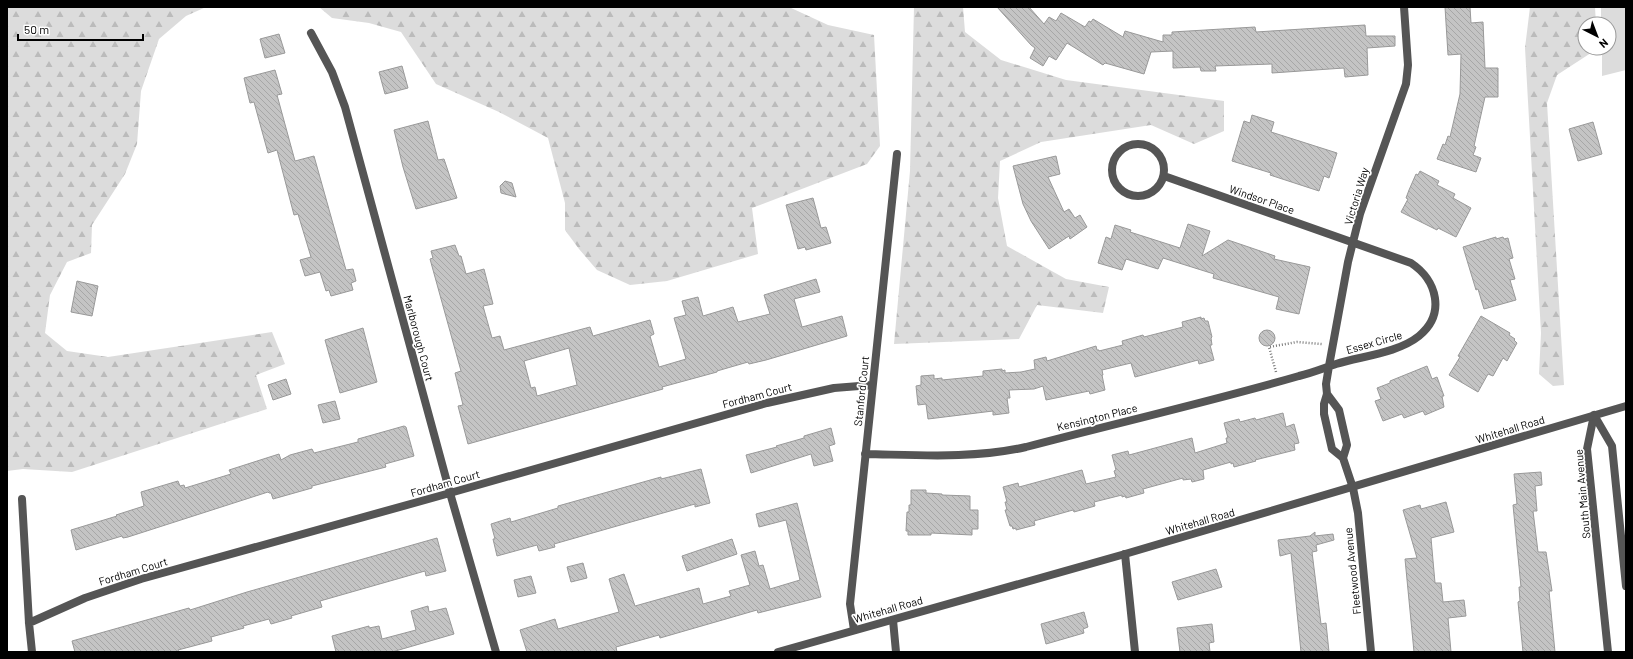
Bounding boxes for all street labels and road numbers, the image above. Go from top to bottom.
street label: Victoria Way [1341,166,1371,226]
street label: Windsor Place [1228,182,1296,216]
street label: Marlborough Court [401,294,437,382]
street label: Essex Circle [1344,328,1404,356]
street label: Stanford Court [851,355,871,427]
street label: Fordham Court [721,379,793,411]
street label: Kensington Place [1055,401,1139,433]
street label: Whitehall Road [1474,412,1546,446]
street label: South Main Avenue [1572,449,1592,539]
street label: Fordham Court [409,467,481,499]
street label: Whitehall Road [1164,505,1236,537]
street label: Fleetwood Avenue [1341,527,1363,615]
street label: Fordham Court [97,554,169,588]
street label: Whitehall Road [852,593,924,625]

